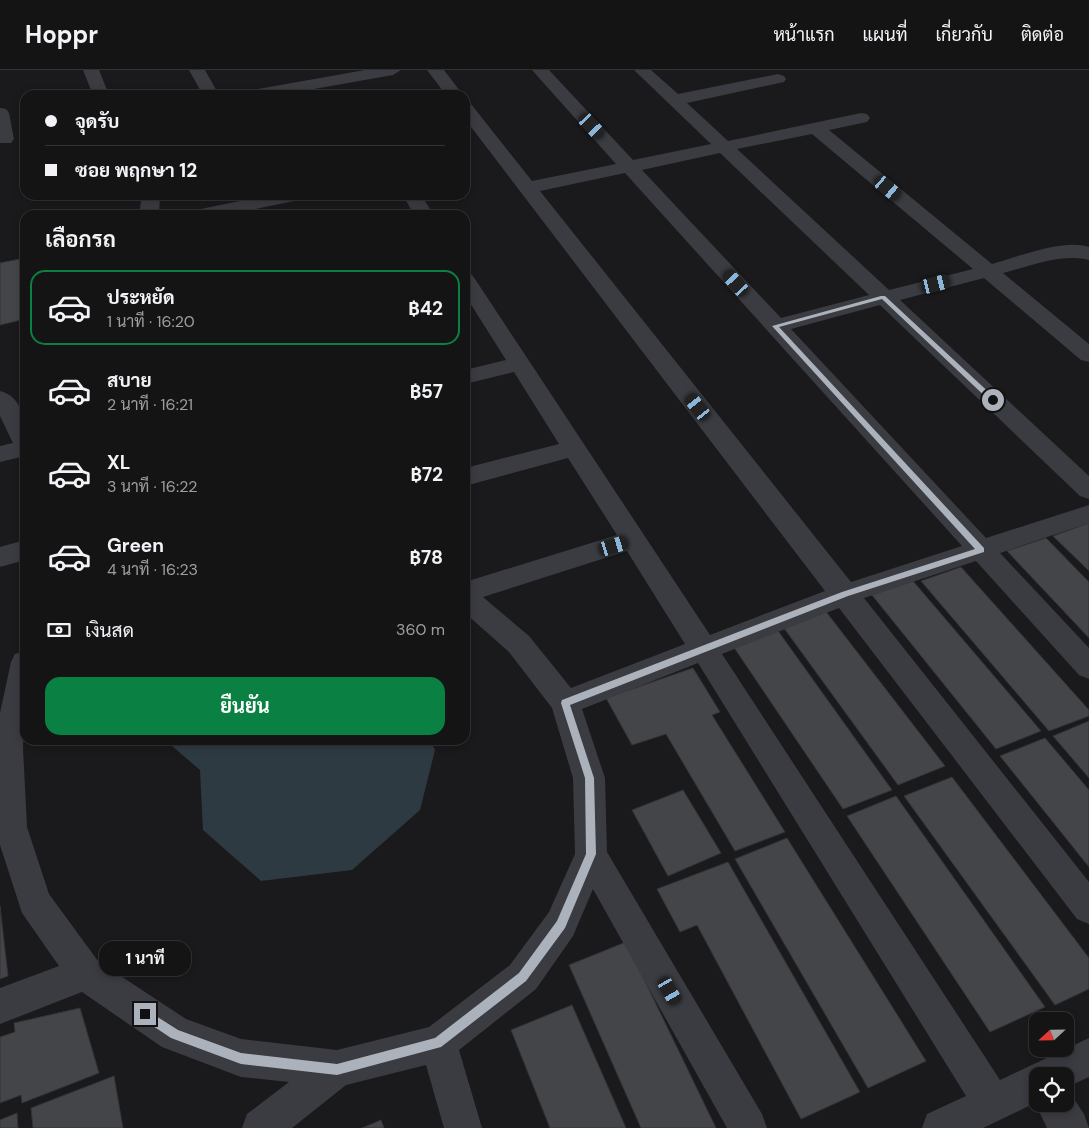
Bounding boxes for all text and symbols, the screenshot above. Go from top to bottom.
text: Hoppr [25,19,98,50]
text: หน้าแรก [773,23,835,47]
text: แผนที่ [863,23,907,47]
text: เกี่ยวกับ [935,23,993,47]
text: ติดต่อ [1021,23,1064,47]
text: จุดรับ [75,109,119,134]
car [576,110,607,142]
text: ซอย พฤกษา 12 [75,158,197,183]
car [871,173,904,203]
text: เลือกรถ [45,225,116,254]
car [720,267,751,299]
car [919,273,952,295]
icon: car [47,285,92,330]
text: ประหยัด [107,285,175,310]
text: ฿42 [408,296,443,321]
text: 1 นาที · 16:20 [107,311,195,332]
icon: car [47,368,92,413]
text: สบาย [107,368,152,393]
text: ฿57 [410,379,443,404]
route start [982,389,1004,411]
car [682,391,713,423]
text: 2 นาที · 16:21 [107,394,193,415]
text: XL [107,450,130,475]
icon: car [47,451,92,496]
text: ฿72 [411,462,443,487]
text: 3 นาที · 16:22 [107,476,198,497]
text: Green [107,533,164,558]
icon: car [47,534,92,579]
car [597,534,630,558]
text: ฿78 [409,545,443,570]
text: 4 นาที · 16:23 [107,559,198,580]
icon: cash [45,616,73,644]
text: เงินสด [85,618,134,643]
text: 360 m [396,619,445,640]
button: ยืนยัน [45,677,445,735]
callout: 1 นาที [99,942,191,976]
text: 1 นาที [126,948,165,969]
car [656,974,683,1008]
route end [134,1003,156,1025]
north arrow [1029,1012,1074,1058]
map controls [1029,1012,1074,1112]
button: locate [1029,1067,1074,1112]

